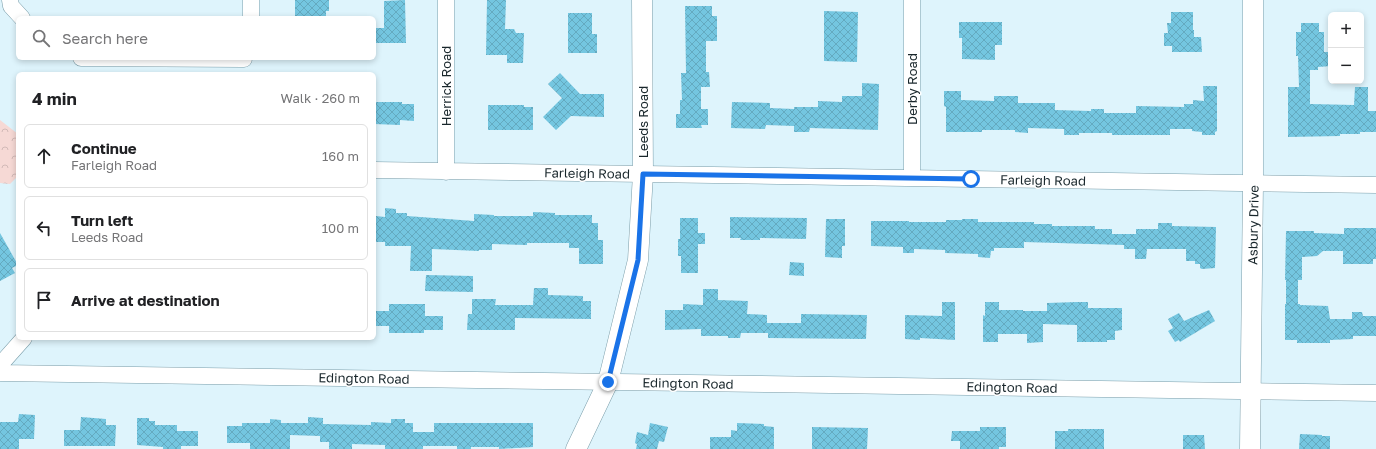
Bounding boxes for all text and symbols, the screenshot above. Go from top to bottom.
map controls [1328,12,1364,84]
button: + [1328,12,1364,48]
search box [16,16,376,60]
icon: search [30,27,52,49]
text: Search here [62,29,148,47]
street label: Herrick Road [438,46,454,126]
button: − [1328,48,1364,84]
street label: Derby Road [904,53,920,125]
street label: Leeds Road [635,86,651,158]
text: 4 min [32,88,77,109]
text: Walk · 260 m [281,90,360,106]
text: Continue [71,139,137,157]
icon: ahead [33,145,55,167]
text: 160 m [322,148,359,164]
text: Farleigh Road [71,157,157,173]
street label: Farleigh Road [544,164,630,182]
route start [962,170,980,188]
street label: Farleigh Road [1000,171,1086,189]
street label: Asbury Drive [1244,185,1262,265]
text: Turn left [71,211,133,229]
icon: left [33,217,55,239]
text: 100 m [322,220,359,236]
text: Leeds Road [71,229,143,245]
icon: arrive [33,289,55,311]
text: Arrive at destination [71,291,220,309]
street label: Edington Road [318,369,410,387]
route end [599,373,617,391]
street label: Edington Road [642,374,734,392]
street label: Edington Road [966,378,1058,396]

